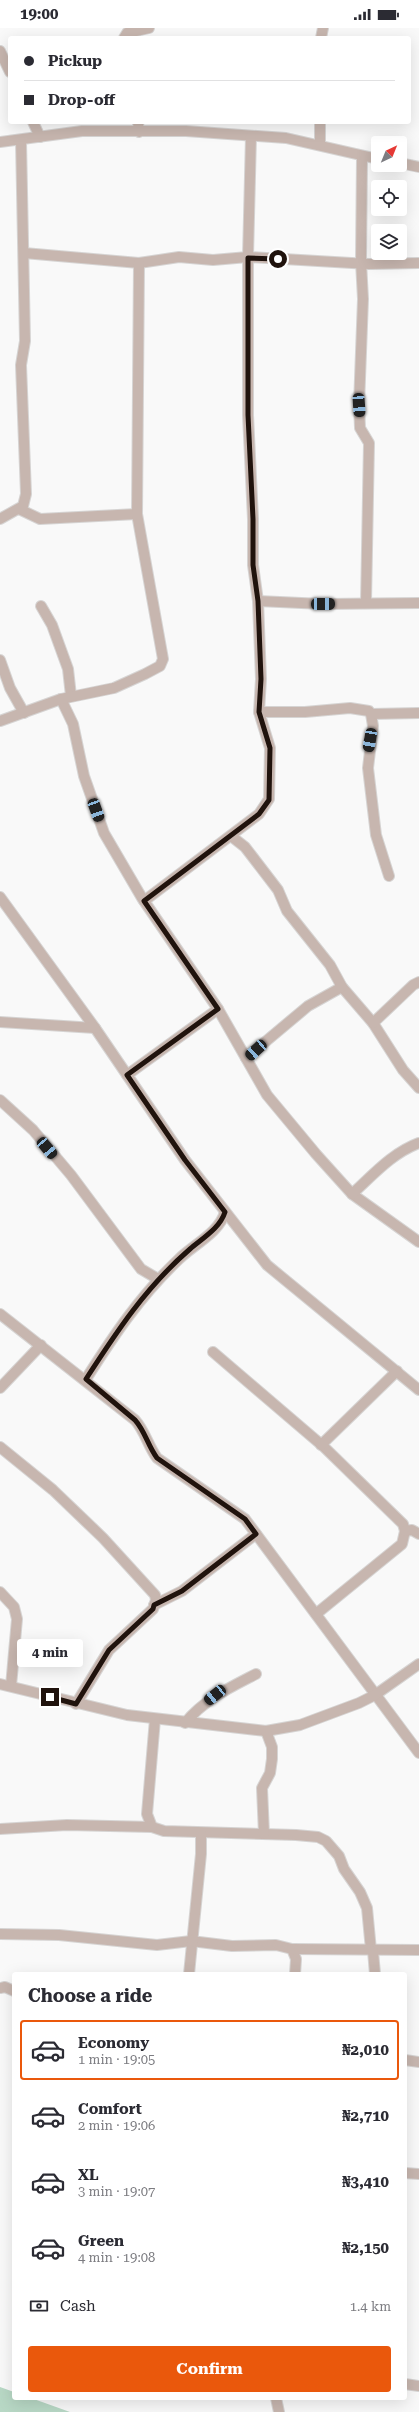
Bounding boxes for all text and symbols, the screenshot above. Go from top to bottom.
text: 19:00 [20,5,58,23]
text: Pickup [48,52,102,70]
text: Drop-off [48,91,115,109]
north arrow [371,136,407,172]
map controls [371,136,407,260]
button: locate [371,180,407,216]
button: layers [371,224,407,260]
route start [269,250,287,268]
car [352,393,366,417]
car [311,598,335,610]
car [362,727,378,753]
car [86,797,106,823]
car [243,1038,269,1062]
car [35,1135,59,1161]
callout: 4 min [17,1639,83,1667]
text: 4 min [32,1645,68,1660]
car [202,1683,228,1707]
route end [41,1688,59,1706]
text: Choose a ride [28,1985,152,2006]
icon: car [30,2032,66,2068]
text: Economy [78,2034,149,2052]
text: ₦2,010 [342,2041,389,2059]
text: 1 min · 19:05 [78,2052,155,2067]
icon: car [30,2098,66,2134]
text: Comfort [78,2100,142,2118]
text: ₦2,710 [342,2107,389,2125]
text: 2 min · 19:06 [78,2118,155,2133]
icon: car [30,2164,66,2200]
text: XL [78,2166,99,2184]
text: ₦3,410 [342,2173,389,2191]
text: 3 min · 19:07 [78,2184,155,2199]
icon: car [30,2230,66,2266]
text: Green [78,2232,124,2250]
text: ₦2,150 [342,2239,389,2257]
text: 4 min · 19:08 [78,2250,155,2265]
icon: cash [28,2295,50,2317]
text: Cash [60,2297,96,2315]
text: 1.4 km [350,2299,391,2314]
button: Confirm [28,2346,391,2392]

